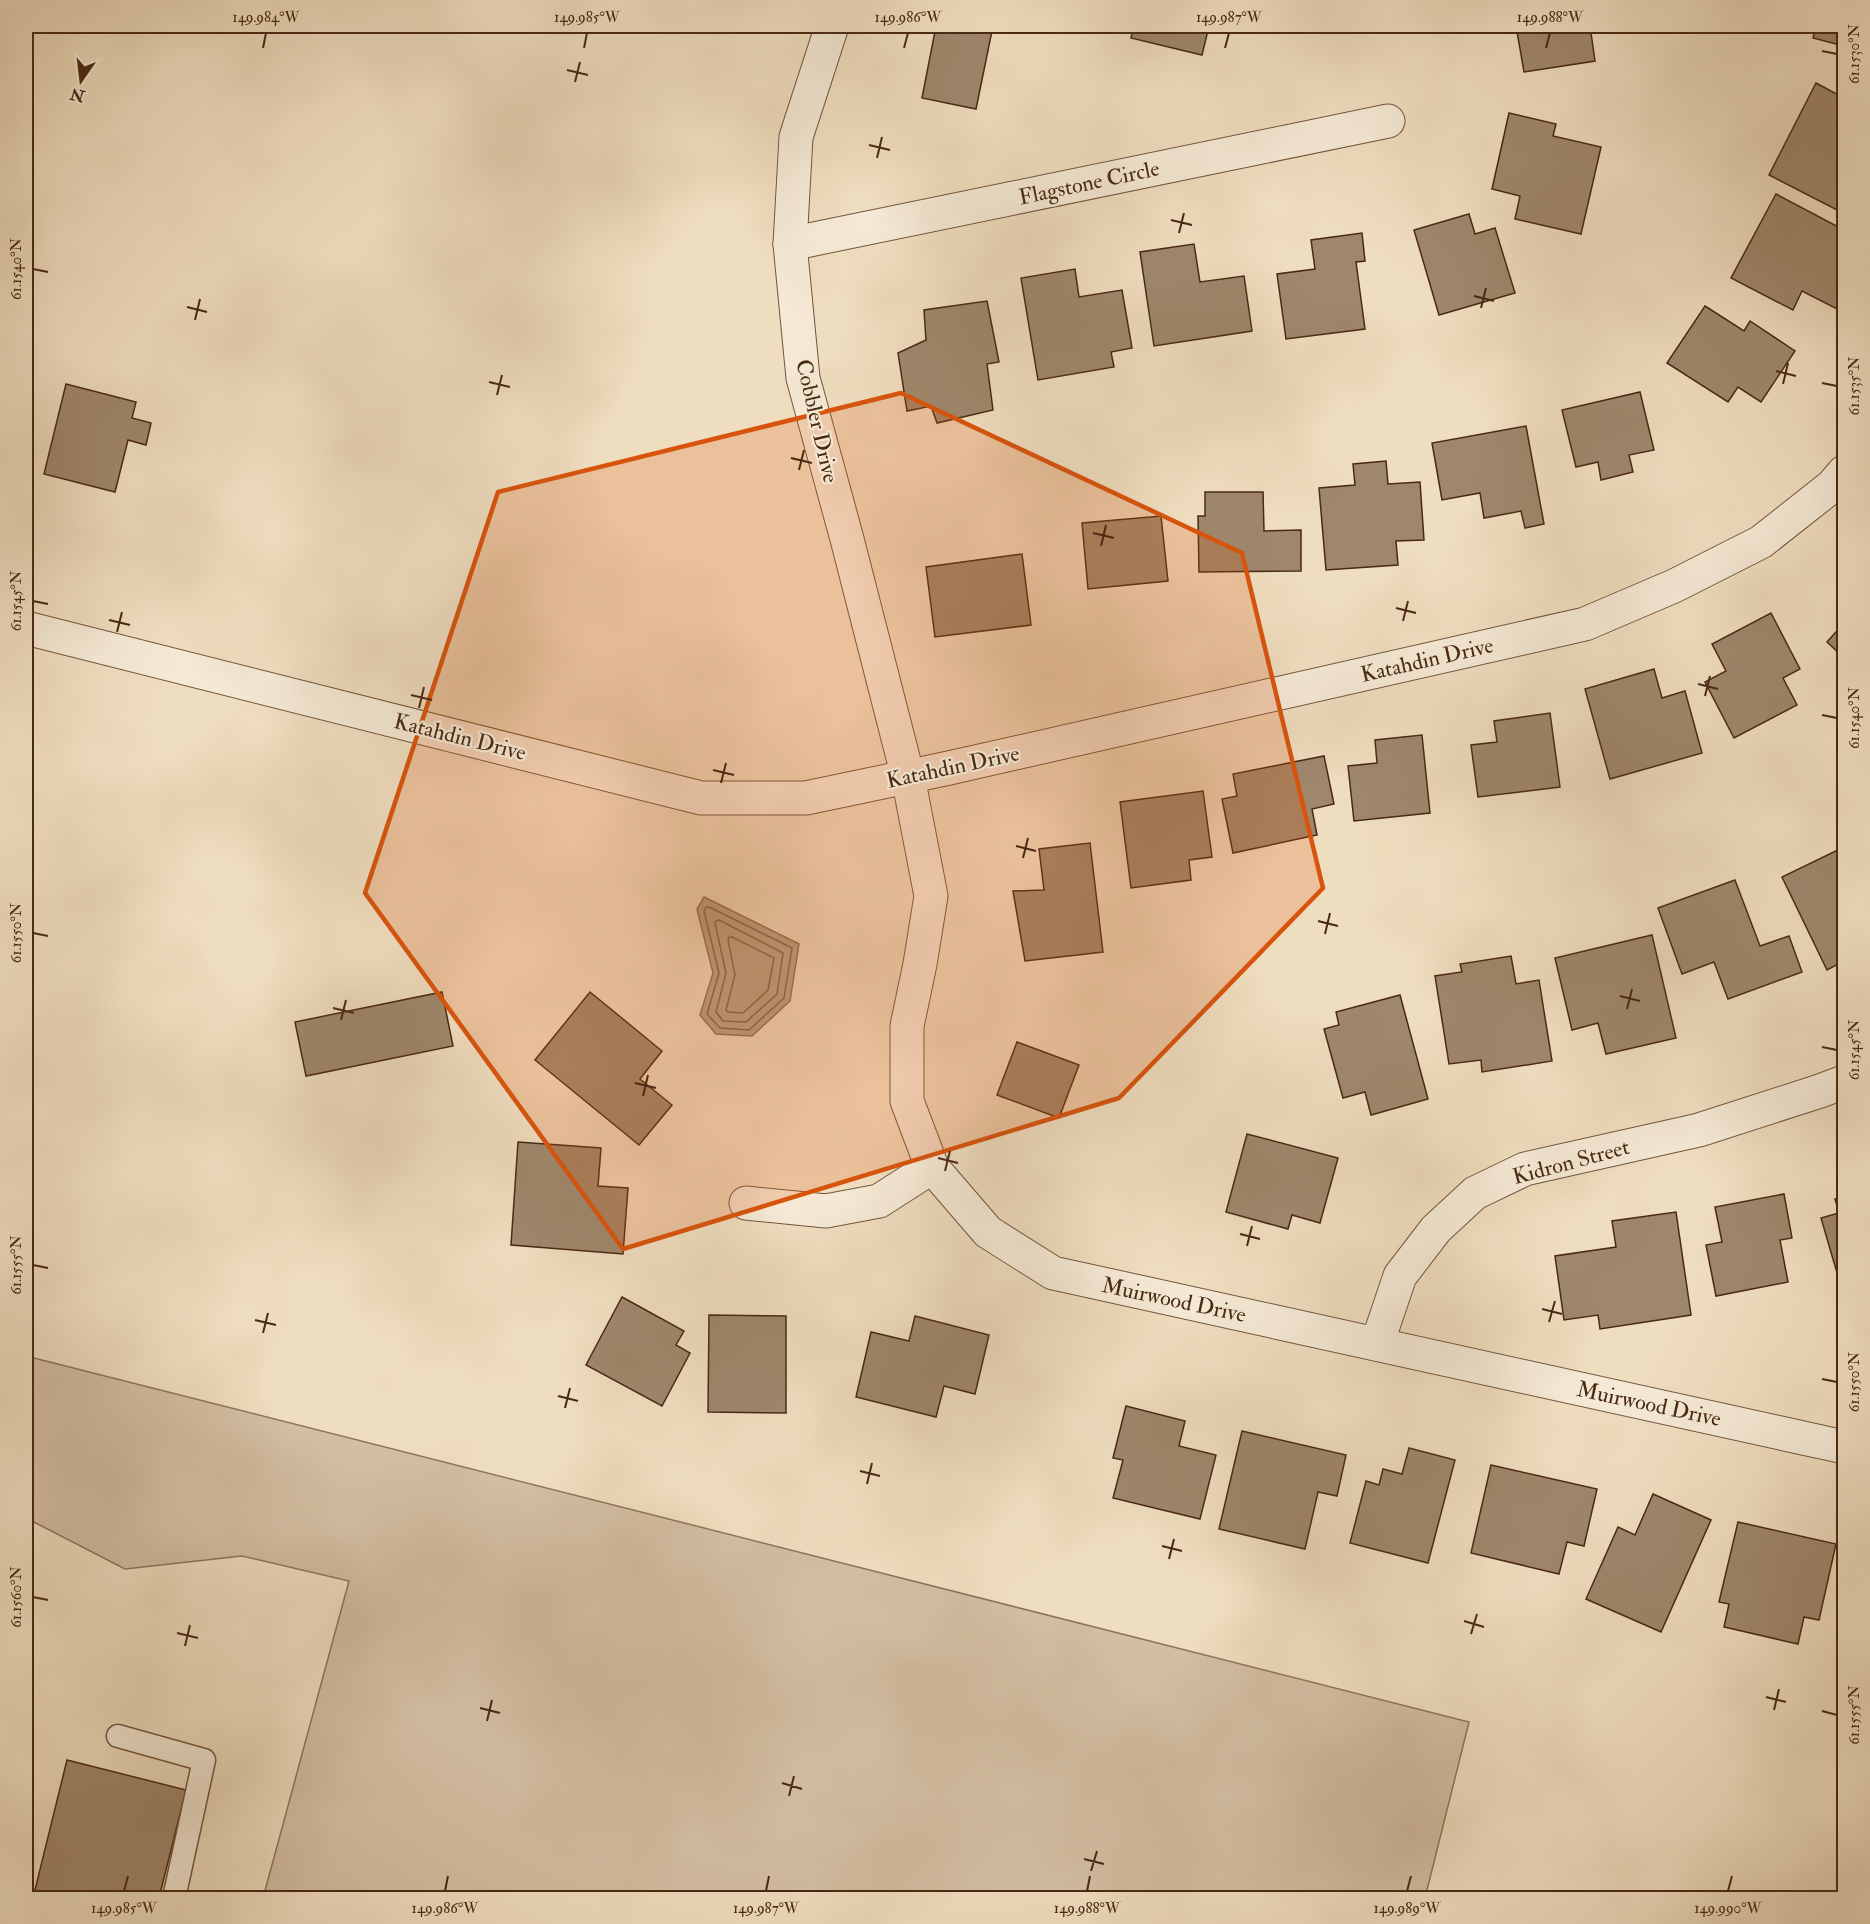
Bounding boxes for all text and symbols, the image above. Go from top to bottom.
text: 149.984°W [232,8,300,27]
text: 149.985°W [554,8,621,27]
text: 149.986°W [875,8,942,27]
text: 149.987°W [1196,8,1263,27]
text: 149.988°W [1517,8,1584,27]
text: 61.1530°N [1845,24,1864,84]
north arrow [51,51,111,111]
text: N [68,83,88,106]
street label: Flagstone Circle [1016,154,1162,212]
text: 61.1540°N [7,238,26,300]
street label: Cobbler Drive [789,356,845,486]
text: 61.1535°N [1845,356,1864,415]
text: 61.1545°N [7,570,26,631]
street label: Katahdin Drive [1358,631,1496,689]
text: 61.1540°N [1845,687,1864,749]
street label: Katahdin Drive [391,707,529,767]
street label: Katahdin Drive [884,739,1022,795]
text: 61.1550°N [7,902,26,963]
text: 61.1545°N [1845,1019,1864,1080]
street label: Kidron Street [1510,1133,1632,1191]
text: 61.1555°N [7,1235,26,1295]
street label: Muirwood Drive [1099,1271,1249,1329]
text: 61.1550°N [1845,1351,1864,1412]
street label: Muirwood Drive [1574,1375,1724,1433]
text: 61.1560°N [7,1566,26,1628]
text: 61.1555°N [1845,1685,1864,1745]
text: 149.985°W [91,1899,158,1918]
text: 149.986°W [412,1899,479,1918]
text: 149.987°W [733,1899,800,1918]
text: 149.988°W [1054,1899,1121,1918]
text: 149.989°W [1374,1899,1441,1918]
text: 149.990°W [1694,1899,1763,1918]

